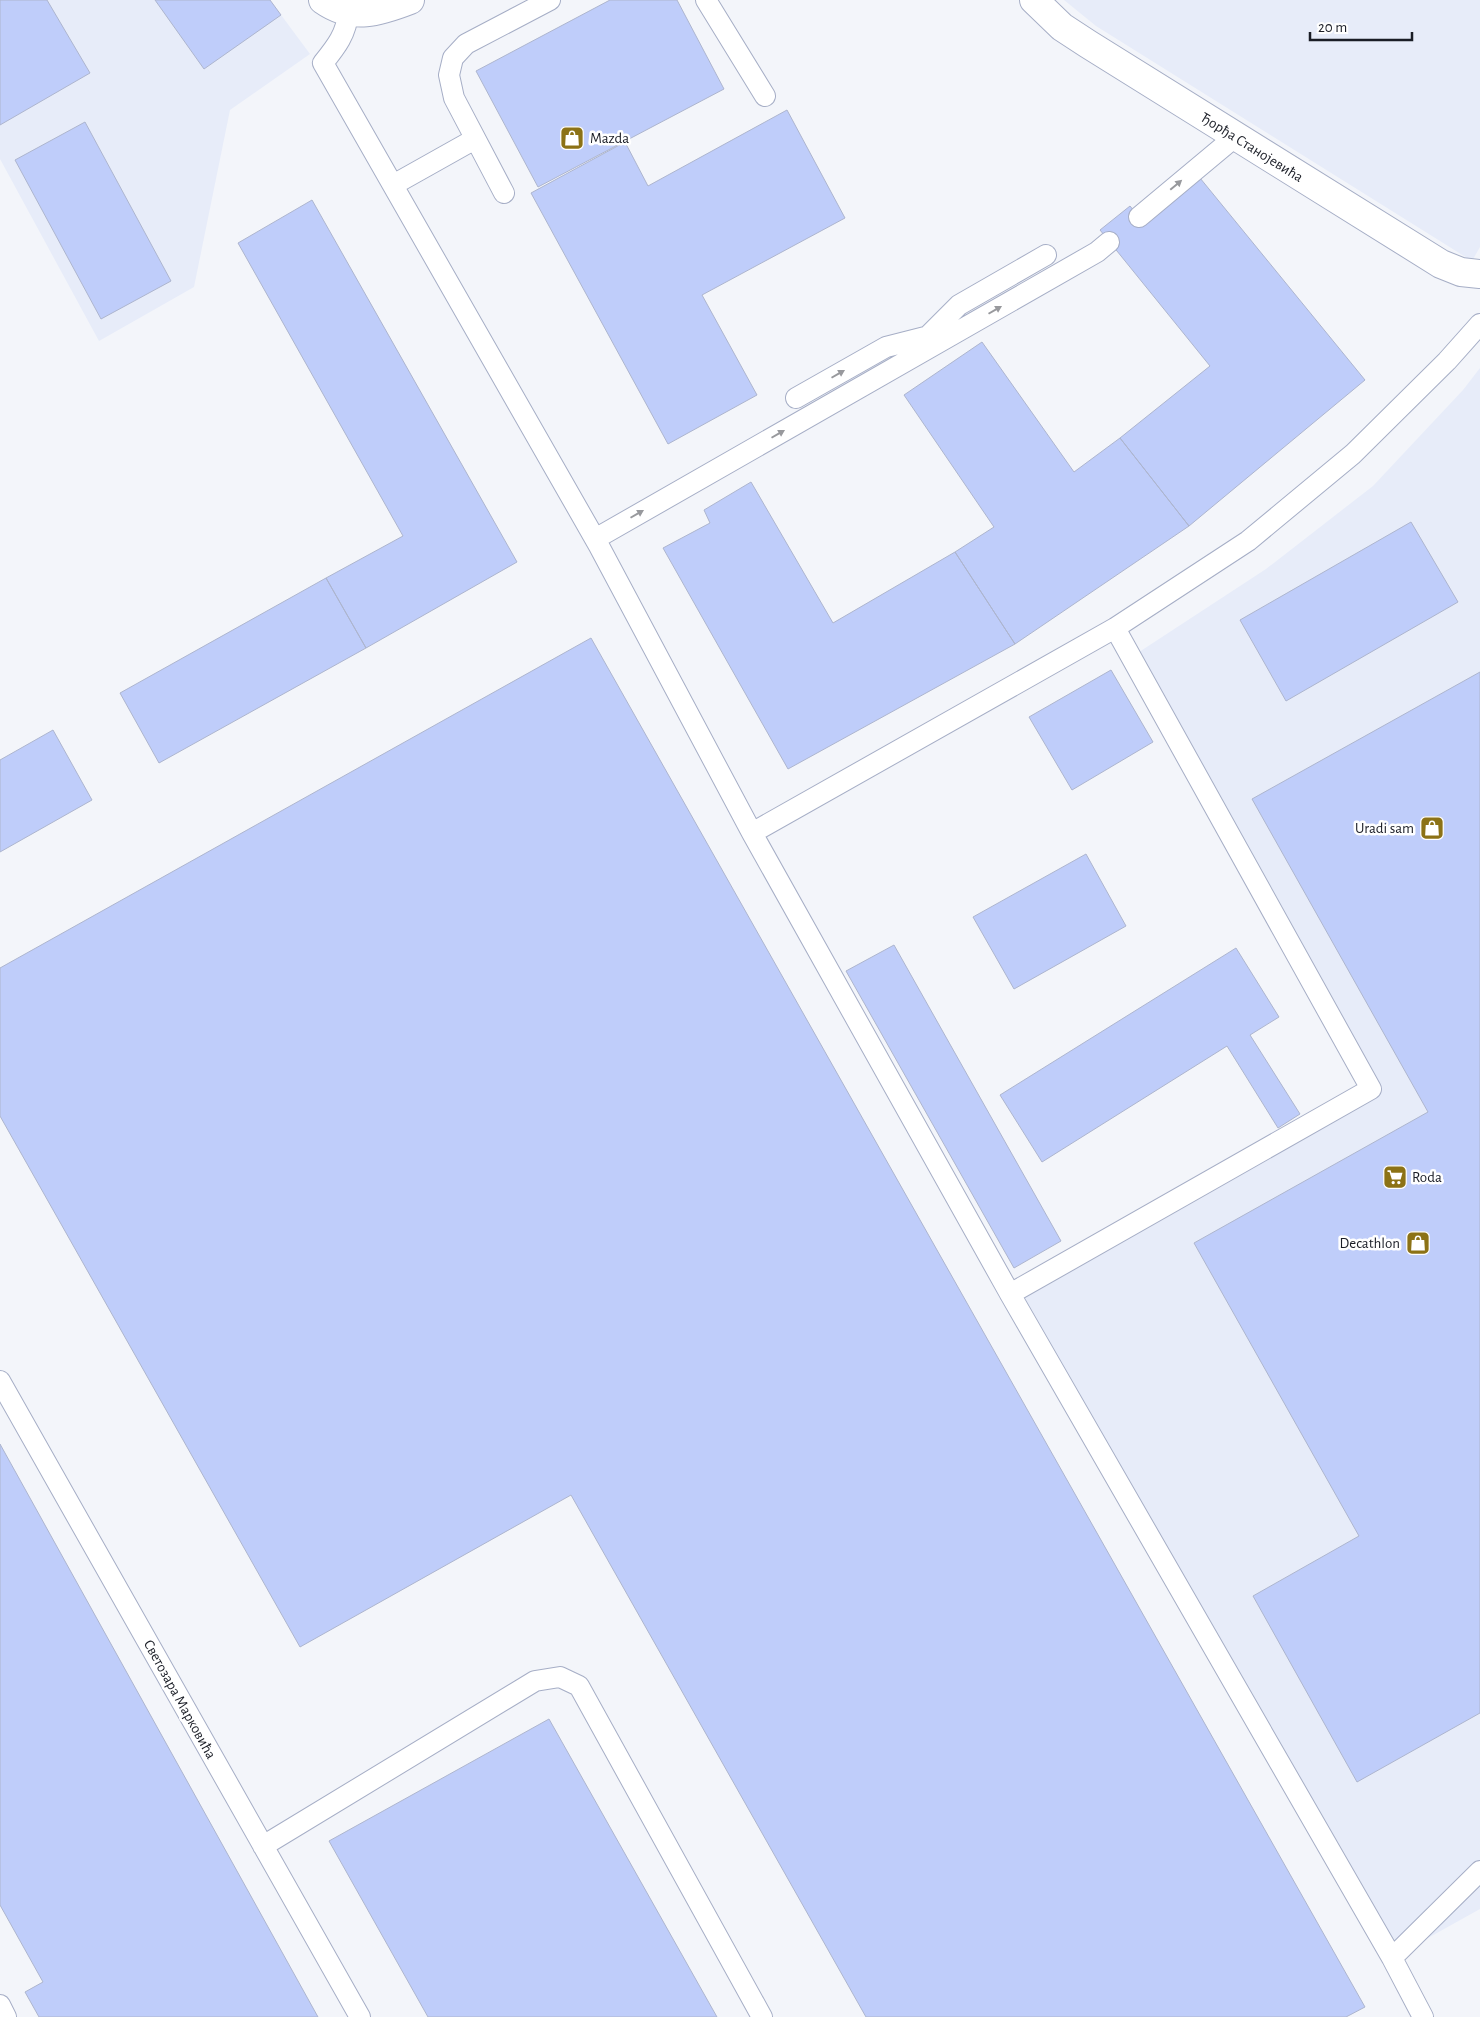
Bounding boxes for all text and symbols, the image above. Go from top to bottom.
scale bar [1310,10,1412,42]
text: 20 m [1318,20,1347,35]
street label: Ђорђа Станојевића [1198,110,1306,185]
shop icon: Mazda [559,125,585,151]
place label: Mazda [590,131,629,146]
one-way arrow [1170,180,1183,191]
one-way arrow [988,306,1003,314]
one-way arrow [831,370,846,378]
one-way arrow [771,430,786,438]
one-way arrow [631,510,644,519]
shop icon: Uradi sam [1419,815,1445,841]
place label: Uradi sam [1355,821,1414,836]
supermarket icon: Roda [1382,1164,1408,1190]
place label: Roda [1412,1170,1442,1185]
shop icon: Decathlon [1405,1230,1431,1256]
place label: Decathlon [1340,1236,1400,1251]
street label: Светозара Марковића [141,1637,219,1762]

